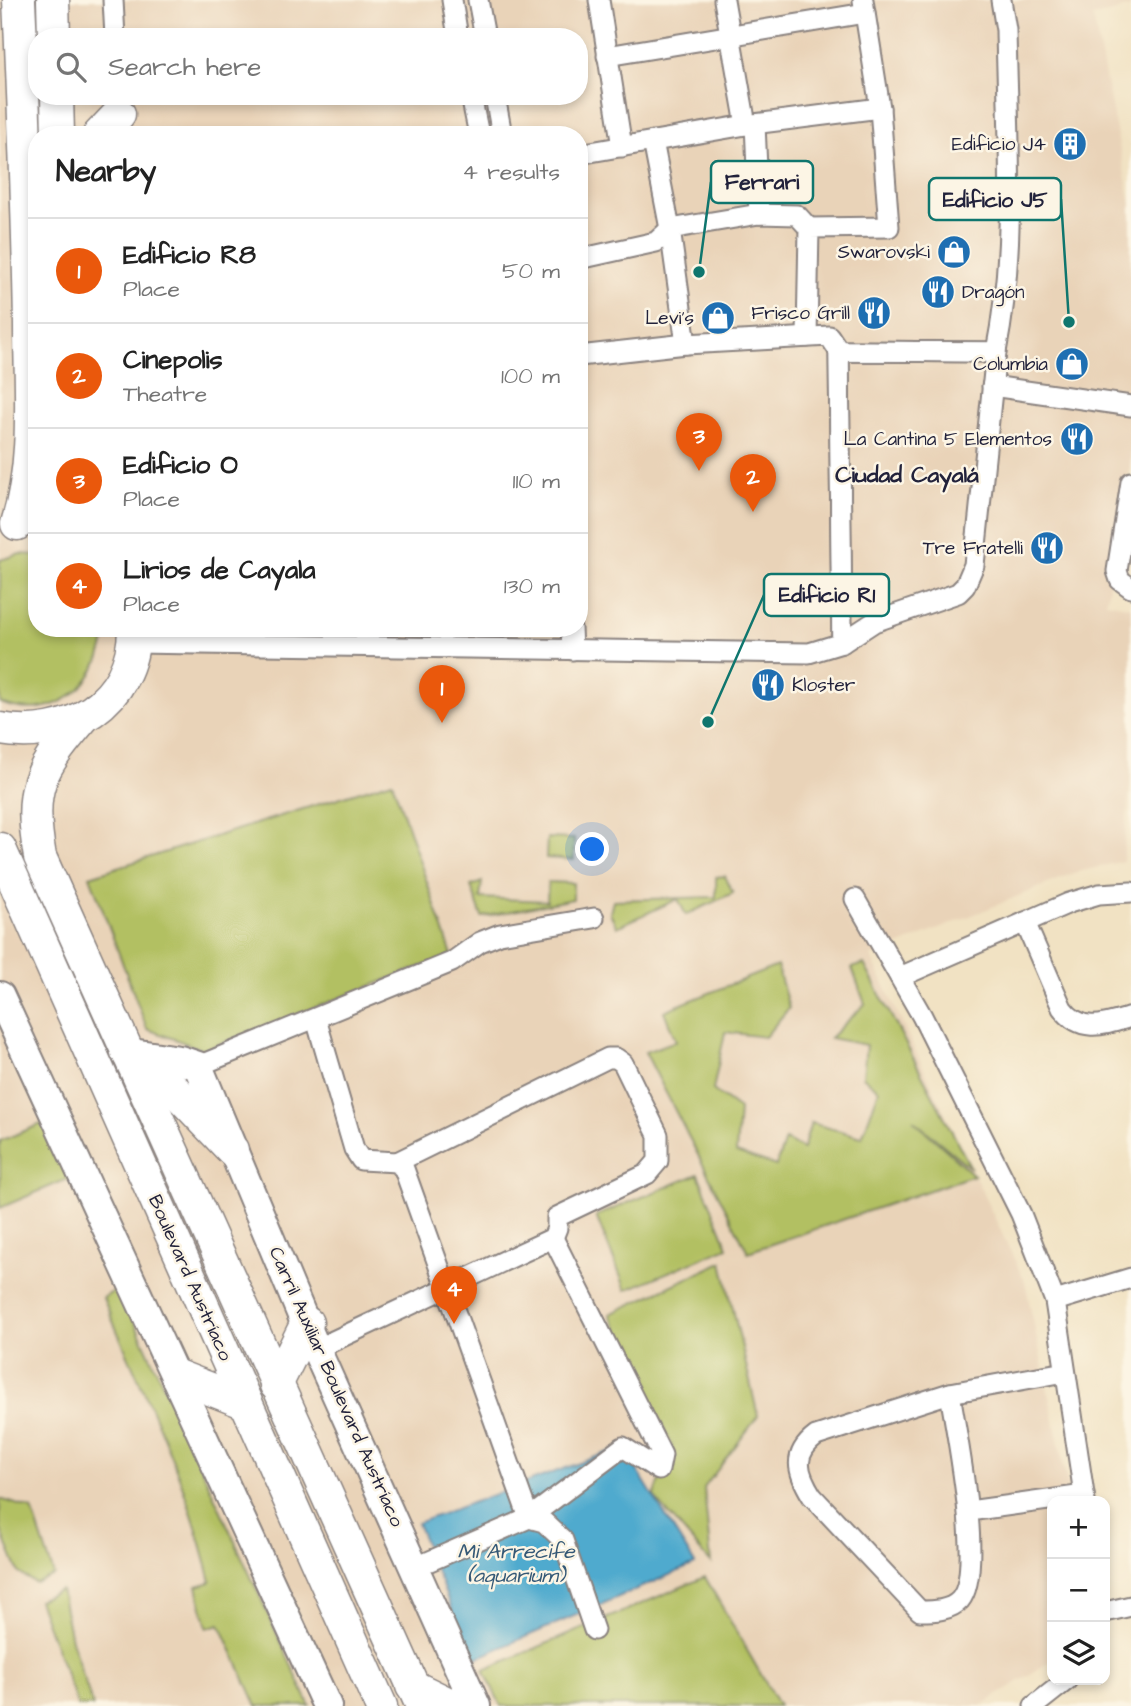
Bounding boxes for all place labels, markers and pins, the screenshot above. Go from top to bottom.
building icon: Edificio J4 [1051,125,1089,163]
place label: Edificio J4 [952,131,1046,158]
callout: Ferrari [711,161,813,203]
callout: Edificio J5 [929,178,1061,220]
shop icon: Swarovski [935,233,973,271]
place label: Swarovski [838,239,930,266]
restaurant icon: Dragón [919,273,957,311]
place label: Dragón [962,279,1024,307]
restaurant icon: Frisco Grill [855,294,893,332]
shop icon: Levi's [699,299,737,337]
place label: Frisco Grill [751,300,850,327]
place label: Levi's [645,305,694,332]
shop icon: Columbia [1053,345,1091,383]
place label: Columbia [973,351,1048,378]
pin: 3 [676,413,722,471]
restaurant icon: La Cantina 5 Elementos [1058,420,1096,458]
place label: La Cantina 5 Elementos [844,426,1052,453]
pin: 2 [730,454,776,512]
restaurant icon: Tre Fratelli [1028,529,1066,567]
place label: Tre Fratelli [923,535,1023,562]
callout: Edificio R1 [764,574,889,616]
pin: 1 [419,665,465,723]
restaurant icon: Kloster [749,666,787,704]
place label: Kloster [792,672,856,699]
pin: 4 [431,1266,477,1324]

